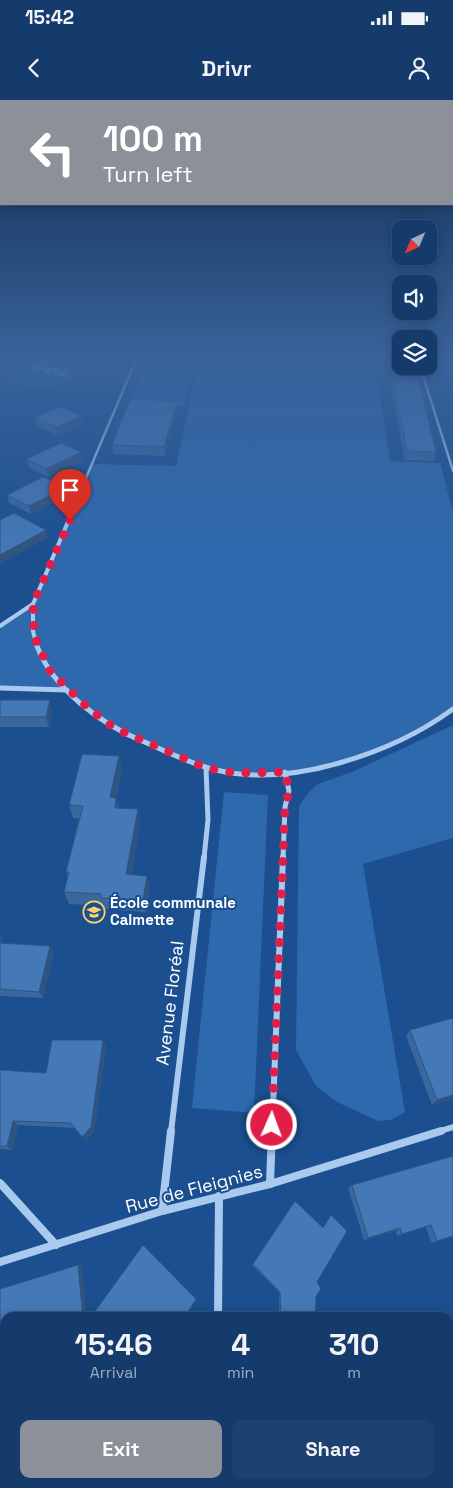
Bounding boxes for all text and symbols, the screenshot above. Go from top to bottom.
text: 15:42 [25,5,74,30]
icon: back [20,54,48,82]
text: Drivr [202,54,251,82]
icon: person [405,54,433,82]
text: 100 m [103,117,203,161]
icon: left [20,120,85,185]
text: Turn left [103,160,193,188]
north arrow [392,220,438,265]
map controls [392,220,437,375]
button: sound [392,275,437,320]
button: layers [392,330,437,375]
pin [49,469,91,520]
icon: arrive [56,476,84,504]
place label: École communale Calmette [110,893,236,929]
school or university icon: École communale Calmette [82,900,106,924]
street label: Avenue Floréal [150,939,189,1067]
position arrow [245,1098,297,1150]
street label: Rue de Fleignies [123,1159,265,1218]
text: 15:46 [74,1325,153,1364]
text: 4 [231,1325,250,1364]
text: 310 [329,1325,380,1364]
text: Arrival [90,1362,137,1383]
text: min [227,1362,254,1383]
text: m [347,1362,361,1383]
button: Exit [20,1420,222,1478]
button: Share [232,1420,434,1478]

